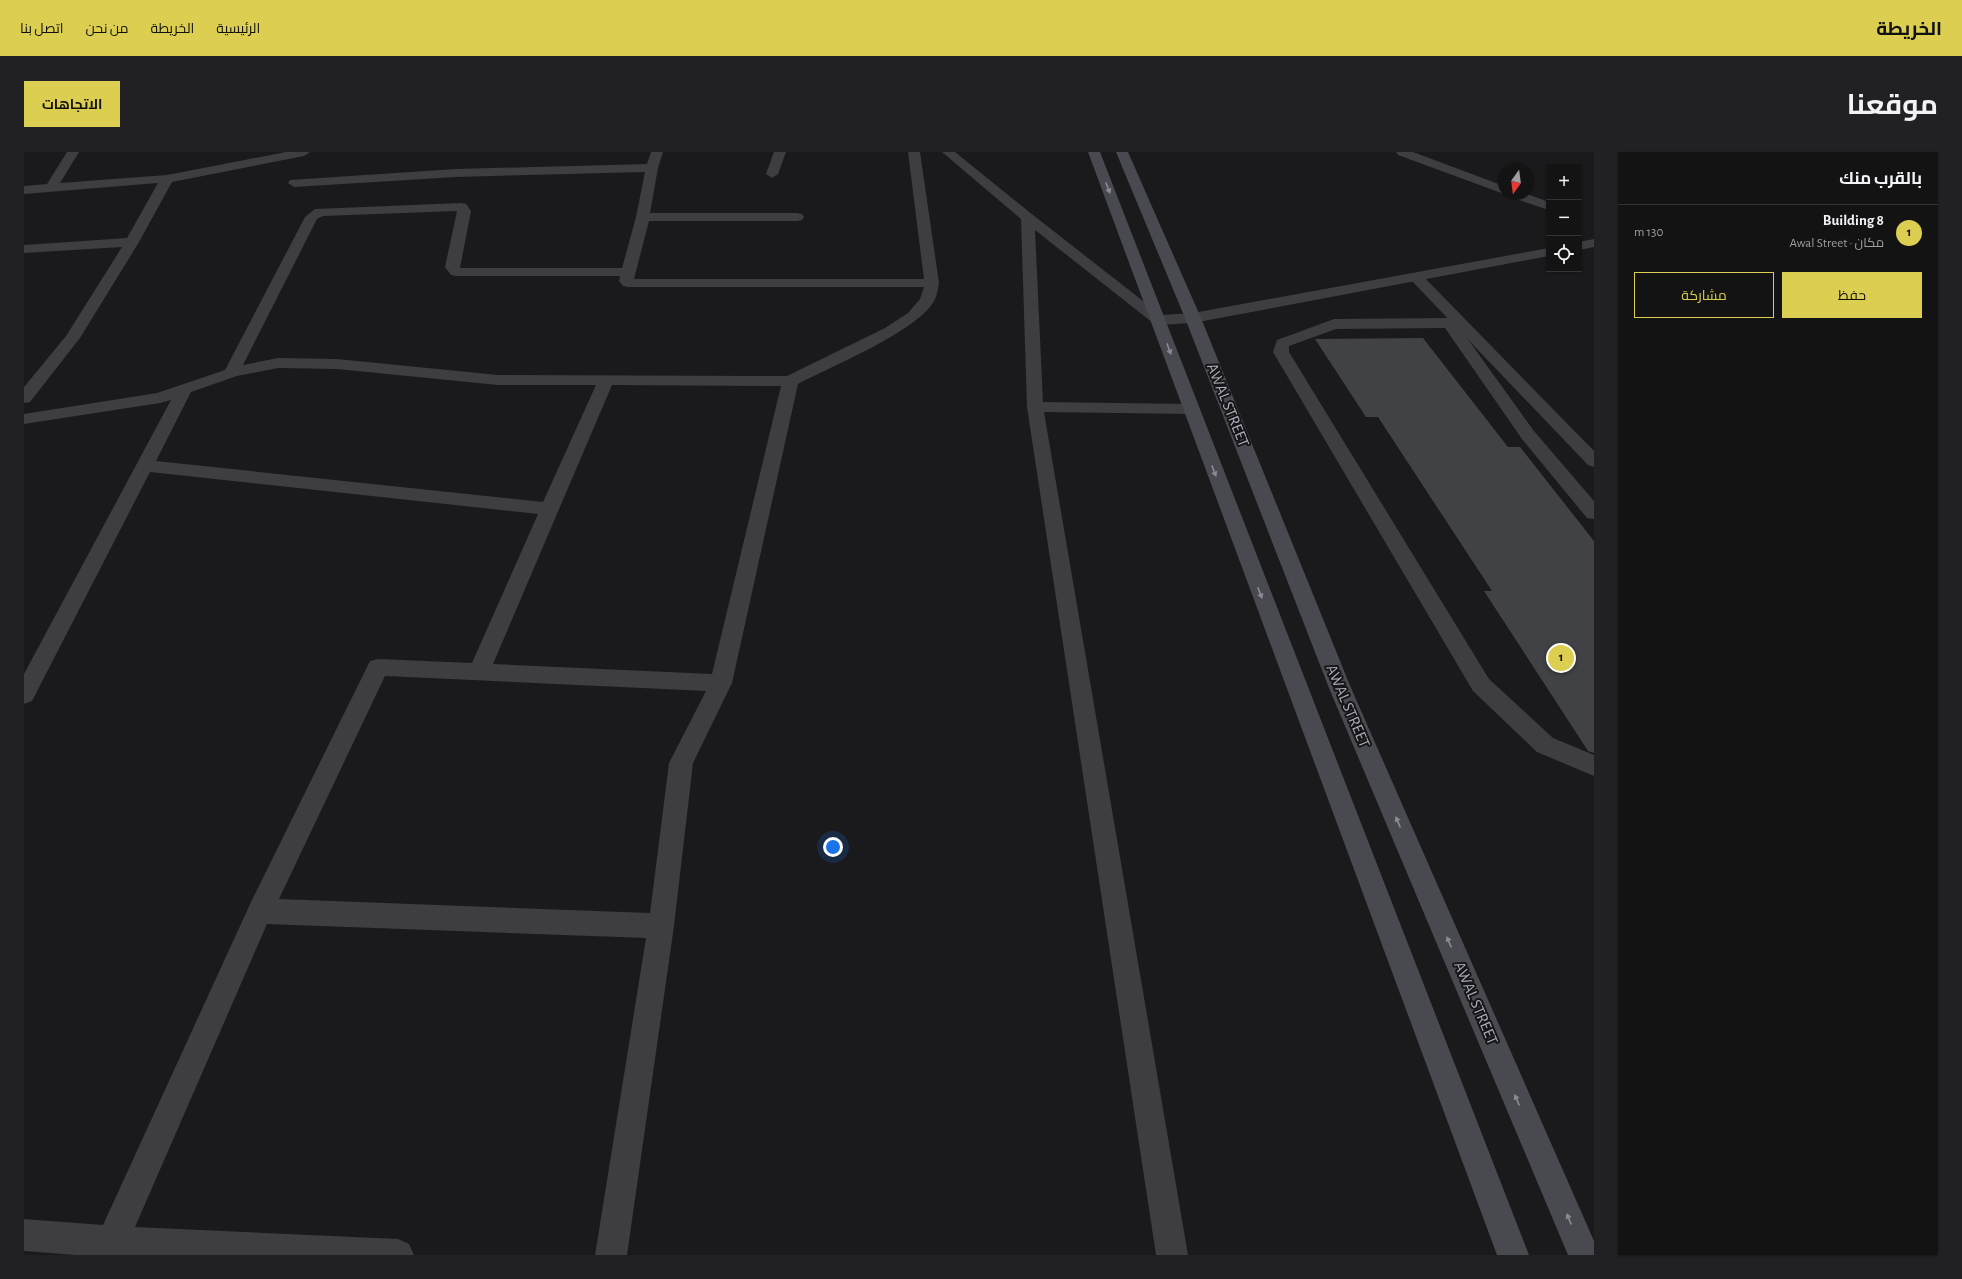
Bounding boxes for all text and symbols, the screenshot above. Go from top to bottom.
text: الخريطة [1876,20,1942,39]
text: اتصل بنا [20,22,64,36]
text: من نحن [86,22,129,36]
text: الخريطة [151,22,194,36]
text: الرئيسية [216,22,260,36]
button: الاتجاهات [24,81,120,127]
text: موقعنا [1847,92,1938,120]
north arrow [1498,164,1534,200]
map controls [1546,164,1582,272]
button: + [1546,164,1582,200]
text: بالقرب منك [1839,170,1922,187]
one-way arrow [1105,183,1111,195]
button: − [1546,200,1582,236]
text: Building 8 [1823,213,1884,228]
text: 130 m [1634,226,1663,239]
text: 1 [1907,226,1911,239]
button: locate [1546,236,1582,272]
text: مكان · Awal Street [1790,237,1884,250]
button: مشاركة [1634,272,1774,318]
button: حفظ [1782,272,1922,318]
one-way arrow [1166,344,1172,356]
street label: AWAL STREET [1204,361,1252,449]
one-way arrow [1211,466,1217,478]
one-way arrow [1257,587,1263,599]
pin: 1 [1548,643,1574,673]
street label: AWAL STREET [1323,662,1373,750]
one-way arrow [1394,816,1400,828]
your location [823,837,843,857]
one-way arrow [1446,936,1452,947]
street label: AWAL STREET [1451,959,1501,1047]
one-way arrow [1514,1093,1520,1105]
one-way arrow [1565,1213,1572,1225]

